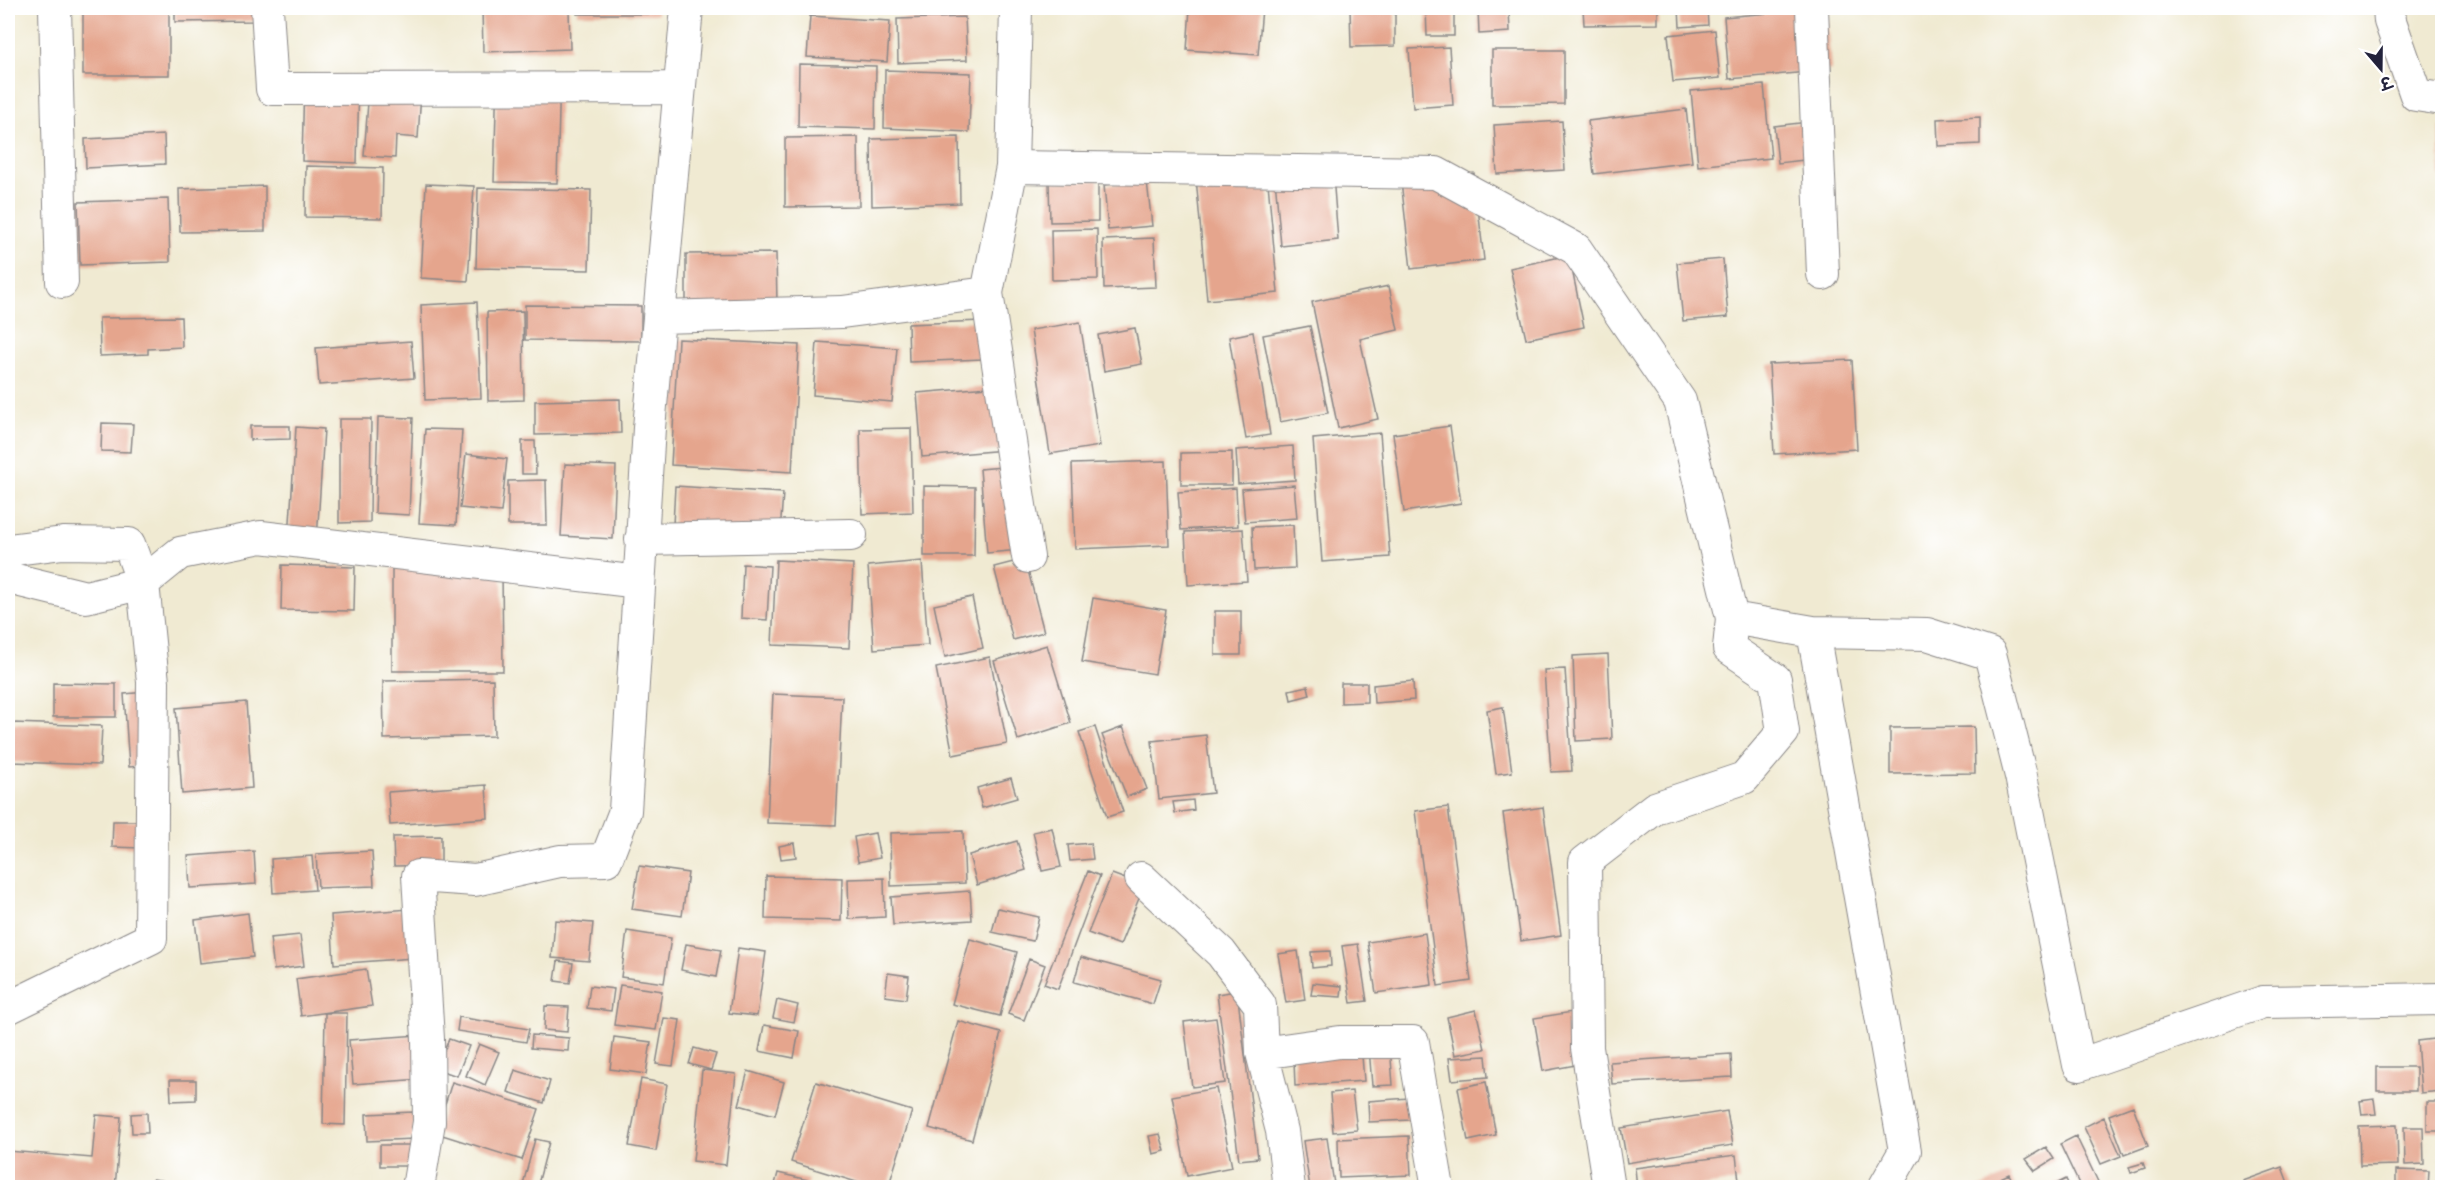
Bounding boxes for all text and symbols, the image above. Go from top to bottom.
north arrow [2351,39,2411,99]
text: उ [2376,71,2397,96]

